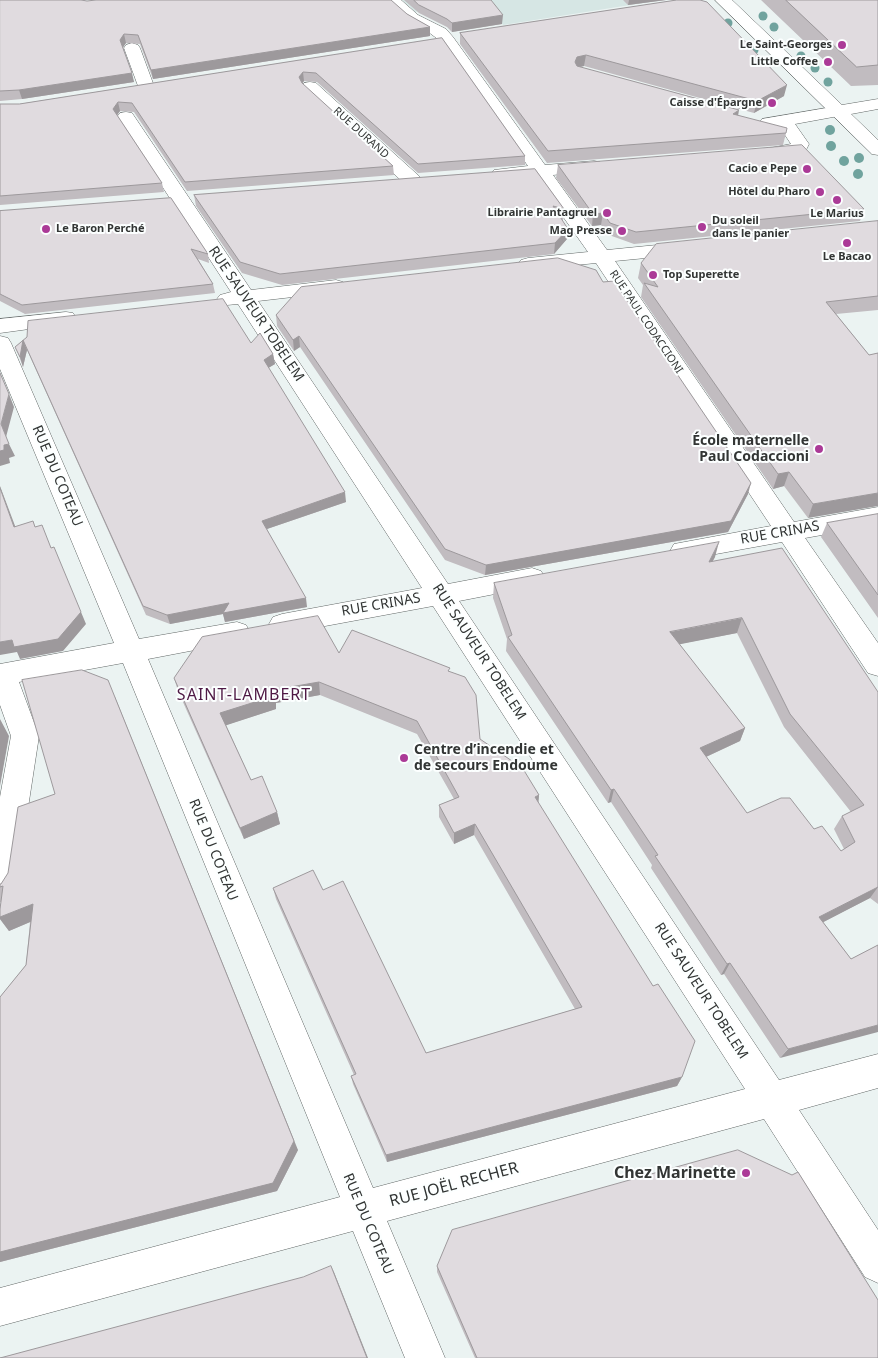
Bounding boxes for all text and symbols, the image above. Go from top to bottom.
place label: Le Saint-Georges [740,38,832,52]
marker: Le Saint-Georges [836,39,848,51]
place label: Little Coffee [751,55,818,69]
marker: Little Coffee [822,56,834,68]
place label: Caisse d'Épargne [670,96,762,110]
marker: Caisse d'Épargne [766,97,778,109]
street label: RUE DURAND [331,105,391,161]
place label: Cacio e Pepe [728,162,797,176]
marker: Cacio e Pepe [801,163,813,175]
place label: Hôtel du Pharo [728,185,810,199]
marker: Hôtel du Pharo [814,186,826,198]
marker: Le Marius [831,194,843,206]
place label: Librairie Pantagruel [488,206,597,220]
marker: Librairie Pantagruel [601,207,613,219]
place label: Le Marius [810,207,864,221]
place label: Du soleil dans le panier [712,214,789,240]
marker: Du soleil dans le panier [696,221,708,233]
place label: Le Baron Perché [56,222,145,236]
marker: Le Baron Perché [40,223,52,235]
place label: Mag Presse [550,224,612,238]
marker: Mag Presse [616,225,628,237]
marker: Le Bacao [841,237,853,249]
street label: RUE SAUVEUR TOBELEM [205,243,307,385]
place label: Le Bacao [823,250,871,264]
street label: RUE PAUL CODACCIONI [607,268,685,376]
place label: Top Superette [663,268,739,282]
marker: Top Superette [647,269,659,281]
street label: RUE DU COTEAU [28,423,86,529]
place label: École maternelle Paul Codaccioni [692,433,809,466]
marker: École maternelle Paul Codaccioni [813,443,825,455]
street label: RUE CRINAS [739,518,821,548]
street label: RUE SAUVEUR TOBELEM [429,581,529,723]
street label: RUE CRINAS [340,590,422,620]
district label: SAINT-LAMBERT [175,685,313,705]
place label: Centre d’incendie et de secours Endoume [414,742,558,774]
marker: Centre d’incendie et de secours Endoume [398,752,410,764]
street label: RUE DU COTEAU [185,797,241,903]
street label: RUE SAUVEUR TOBELEM [651,920,751,1062]
street label: RUE JOËL RECHER [387,1159,521,1211]
place label: Chez Marinette [614,1163,736,1183]
marker: Chez Marinette [740,1167,752,1179]
street label: RUE DU COTEAU [339,1171,397,1277]

